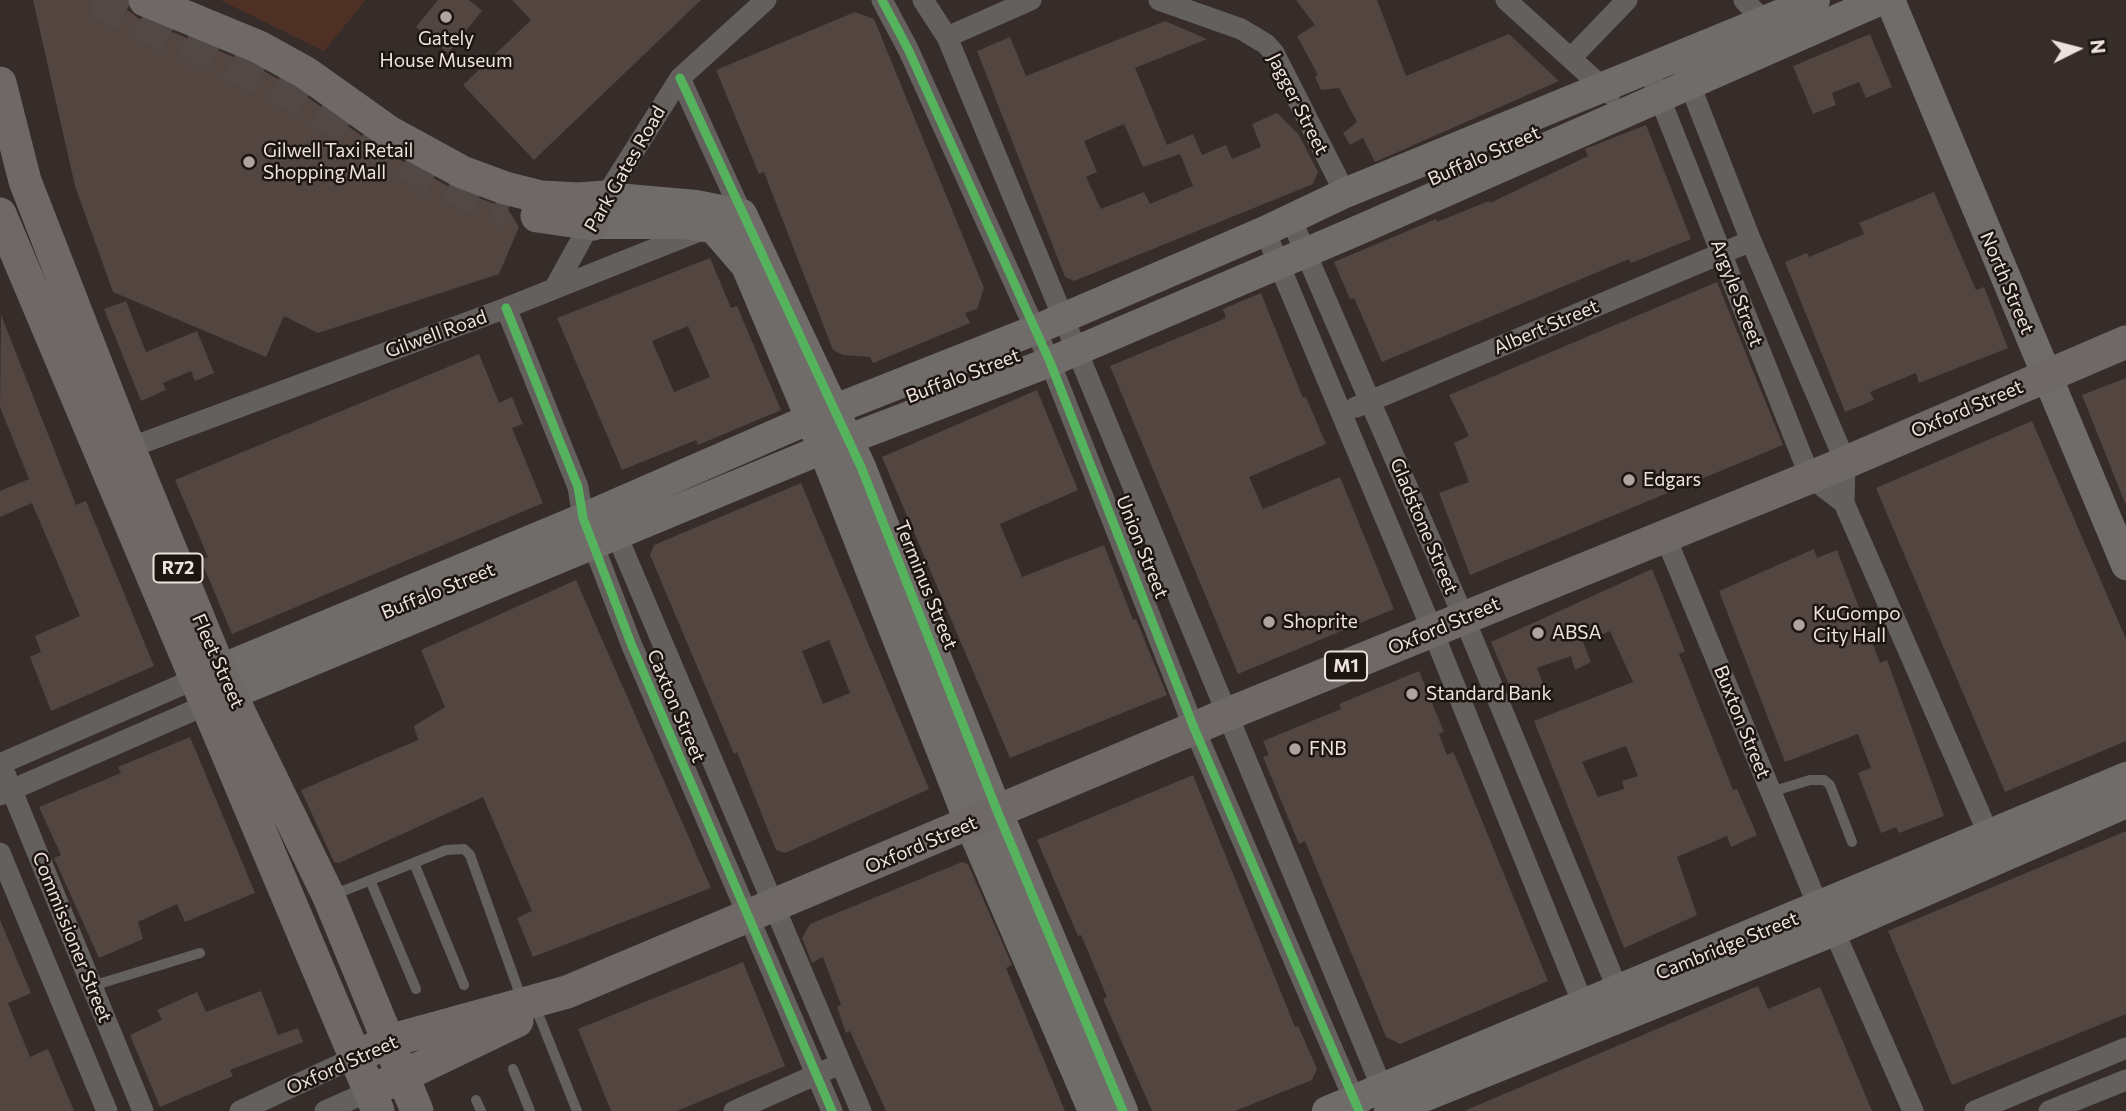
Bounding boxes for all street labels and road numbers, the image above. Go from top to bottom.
street label: Jagger Street [1263,49,1333,159]
street label: Park Gates Road [580,102,670,236]
street label: Buffalo Street [1424,121,1544,191]
street label: North Street [1975,228,2039,338]
street label: Argyle Street [1706,236,1768,350]
street label: Albert Street [1490,295,1602,359]
street label: Gilwell Road [382,305,490,363]
street label: Buffalo Street [903,344,1023,408]
street label: Oxford Street [1908,375,2026,443]
street label: Gladstone Street [1385,455,1463,597]
street label: Union Street [1111,492,1173,602]
street label: Terminus Street [890,517,962,653]
road number: R72 [154,554,202,582]
street label: Buffalo Street [378,558,498,624]
street label: Oxford Street [1385,592,1503,660]
street label: Fleet Street [187,610,249,712]
street label: Caxton Street [642,646,710,766]
road number: M1 [1325,652,1367,680]
street label: Buxton Street [1709,662,1775,782]
street label: Oxford Street [862,811,980,879]
street label: Commissioner Street [27,848,117,1026]
street label: Cambridge Street [1652,907,1802,985]
street label: Oxford Street [283,1030,401,1100]

